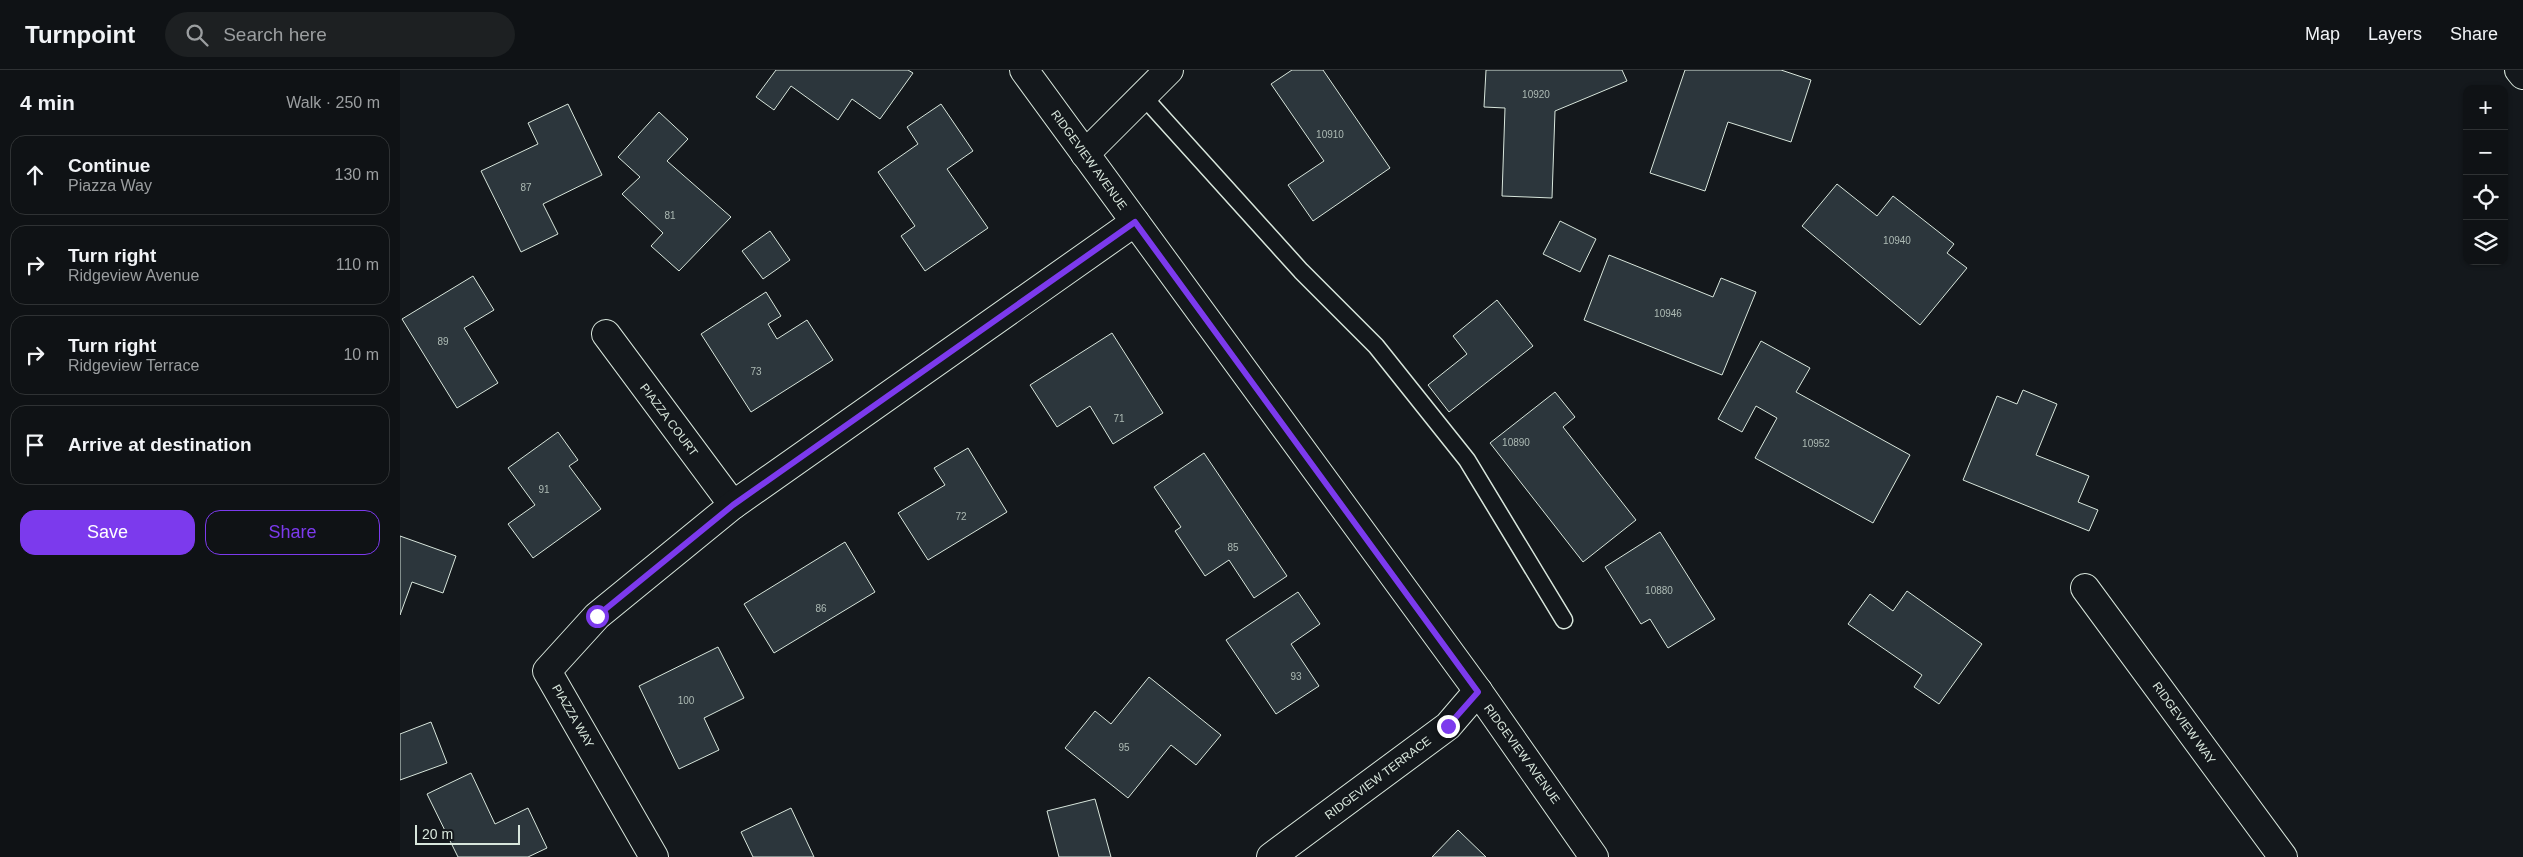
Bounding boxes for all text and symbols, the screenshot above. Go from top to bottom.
search box [165,12,515,57]
text: Turnpoint [25,21,135,48]
icon: search [183,21,211,49]
text: Search here [223,24,327,45]
text: Map [2305,24,2340,44]
text: Layers [2368,24,2422,44]
text: Share [2450,24,2498,44]
map controls [2463,85,2508,265]
button: + [2463,85,2508,130]
house number: 10920 [1522,89,1550,100]
text: 4 min [20,91,75,114]
text: Walk · 250 m [286,94,380,111]
street label: RIDGEVIEW AVENUE [1048,107,1130,213]
house number: 10910 [1316,129,1344,140]
button: − [2463,130,2508,175]
text: Continue [68,155,150,176]
icon: ahead [21,161,49,189]
text: 130 m [335,166,379,183]
button: locate [2463,175,2508,220]
text: Piazza Way [68,177,152,194]
house number: 87 [520,182,532,193]
house number: 81 [664,210,676,221]
button: layers [2463,220,2508,265]
house number: 10940 [1883,235,1911,246]
text: Turn right [68,245,156,266]
icon: right [21,251,49,279]
text: 110 m [336,256,379,273]
text: Ridgeview Avenue [68,267,199,284]
house number: 10946 [1654,308,1682,319]
text: Turn right [68,335,156,356]
house number: 89 [437,336,449,347]
icon: right [21,341,49,369]
text: 10 m [343,346,379,363]
text: Ridgeview Terrace [68,357,199,374]
house number: 73 [750,366,762,377]
street label: PIAZZA COURT [637,381,701,460]
house number: 71 [1113,413,1125,424]
icon: arrive [21,431,49,459]
text: Arrive at destination [68,434,252,455]
house number: 10890 [1502,437,1530,448]
house number: 10952 [1802,438,1830,449]
house number: 91 [538,484,550,495]
button: Save [20,510,195,555]
button: Share [205,510,380,555]
house number: 72 [955,511,967,522]
house number: 85 [1227,542,1239,553]
house number: 10880 [1645,585,1673,596]
house number: 86 [815,603,827,614]
route start [586,605,609,628]
house number: 93 [1290,671,1302,682]
street label: RIDGEVIEW WAY [2150,679,2218,767]
street label: PIAZZA WAY [549,682,597,750]
house number: 100 [678,695,695,706]
street label: RIDGEVIEW AVENUE [1481,701,1563,807]
route end [1437,715,1460,738]
street label: RIDGEVIEW TERRACE [1322,734,1434,822]
house number: 95 [1118,742,1130,753]
scale bar [415,822,520,845]
text: 20 m [422,826,453,842]

